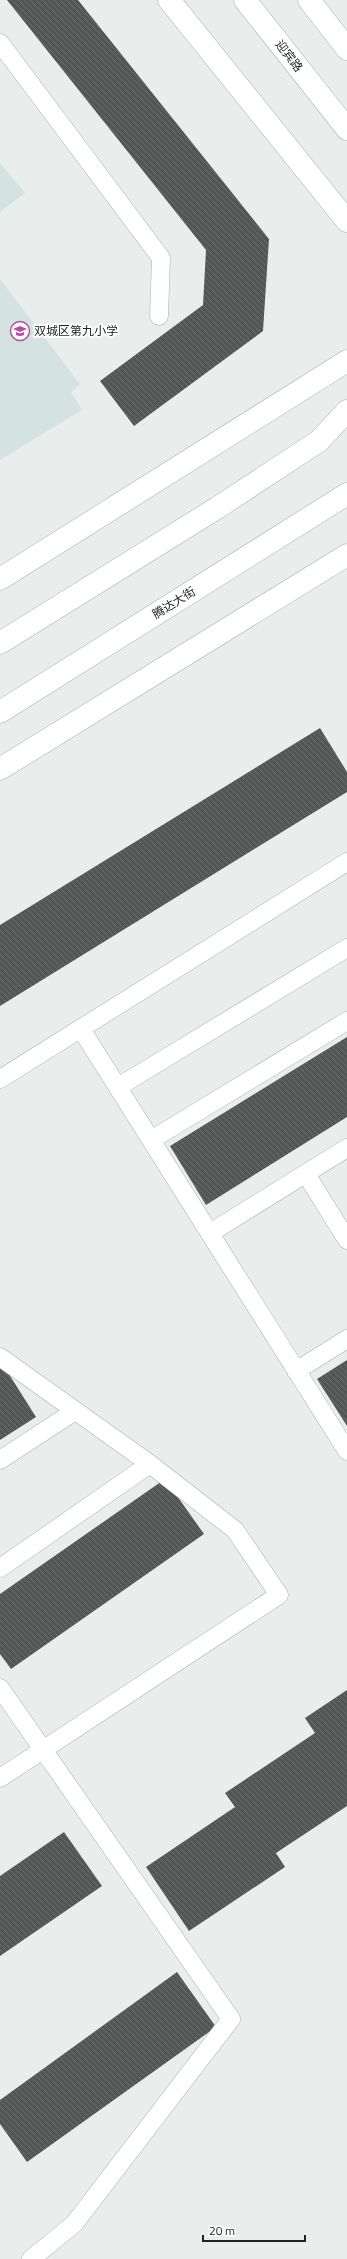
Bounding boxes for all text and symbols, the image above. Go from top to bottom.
street label: 迎宾路 [271,36,308,76]
school or university icon: 双城区第九小学 [9,320,31,342]
place label: 双城区第九小学 [34,321,118,340]
street label: 腾达大街 [148,582,199,623]
scale bar [203,2217,305,2243]
text: 20 m [209,2221,235,2240]

